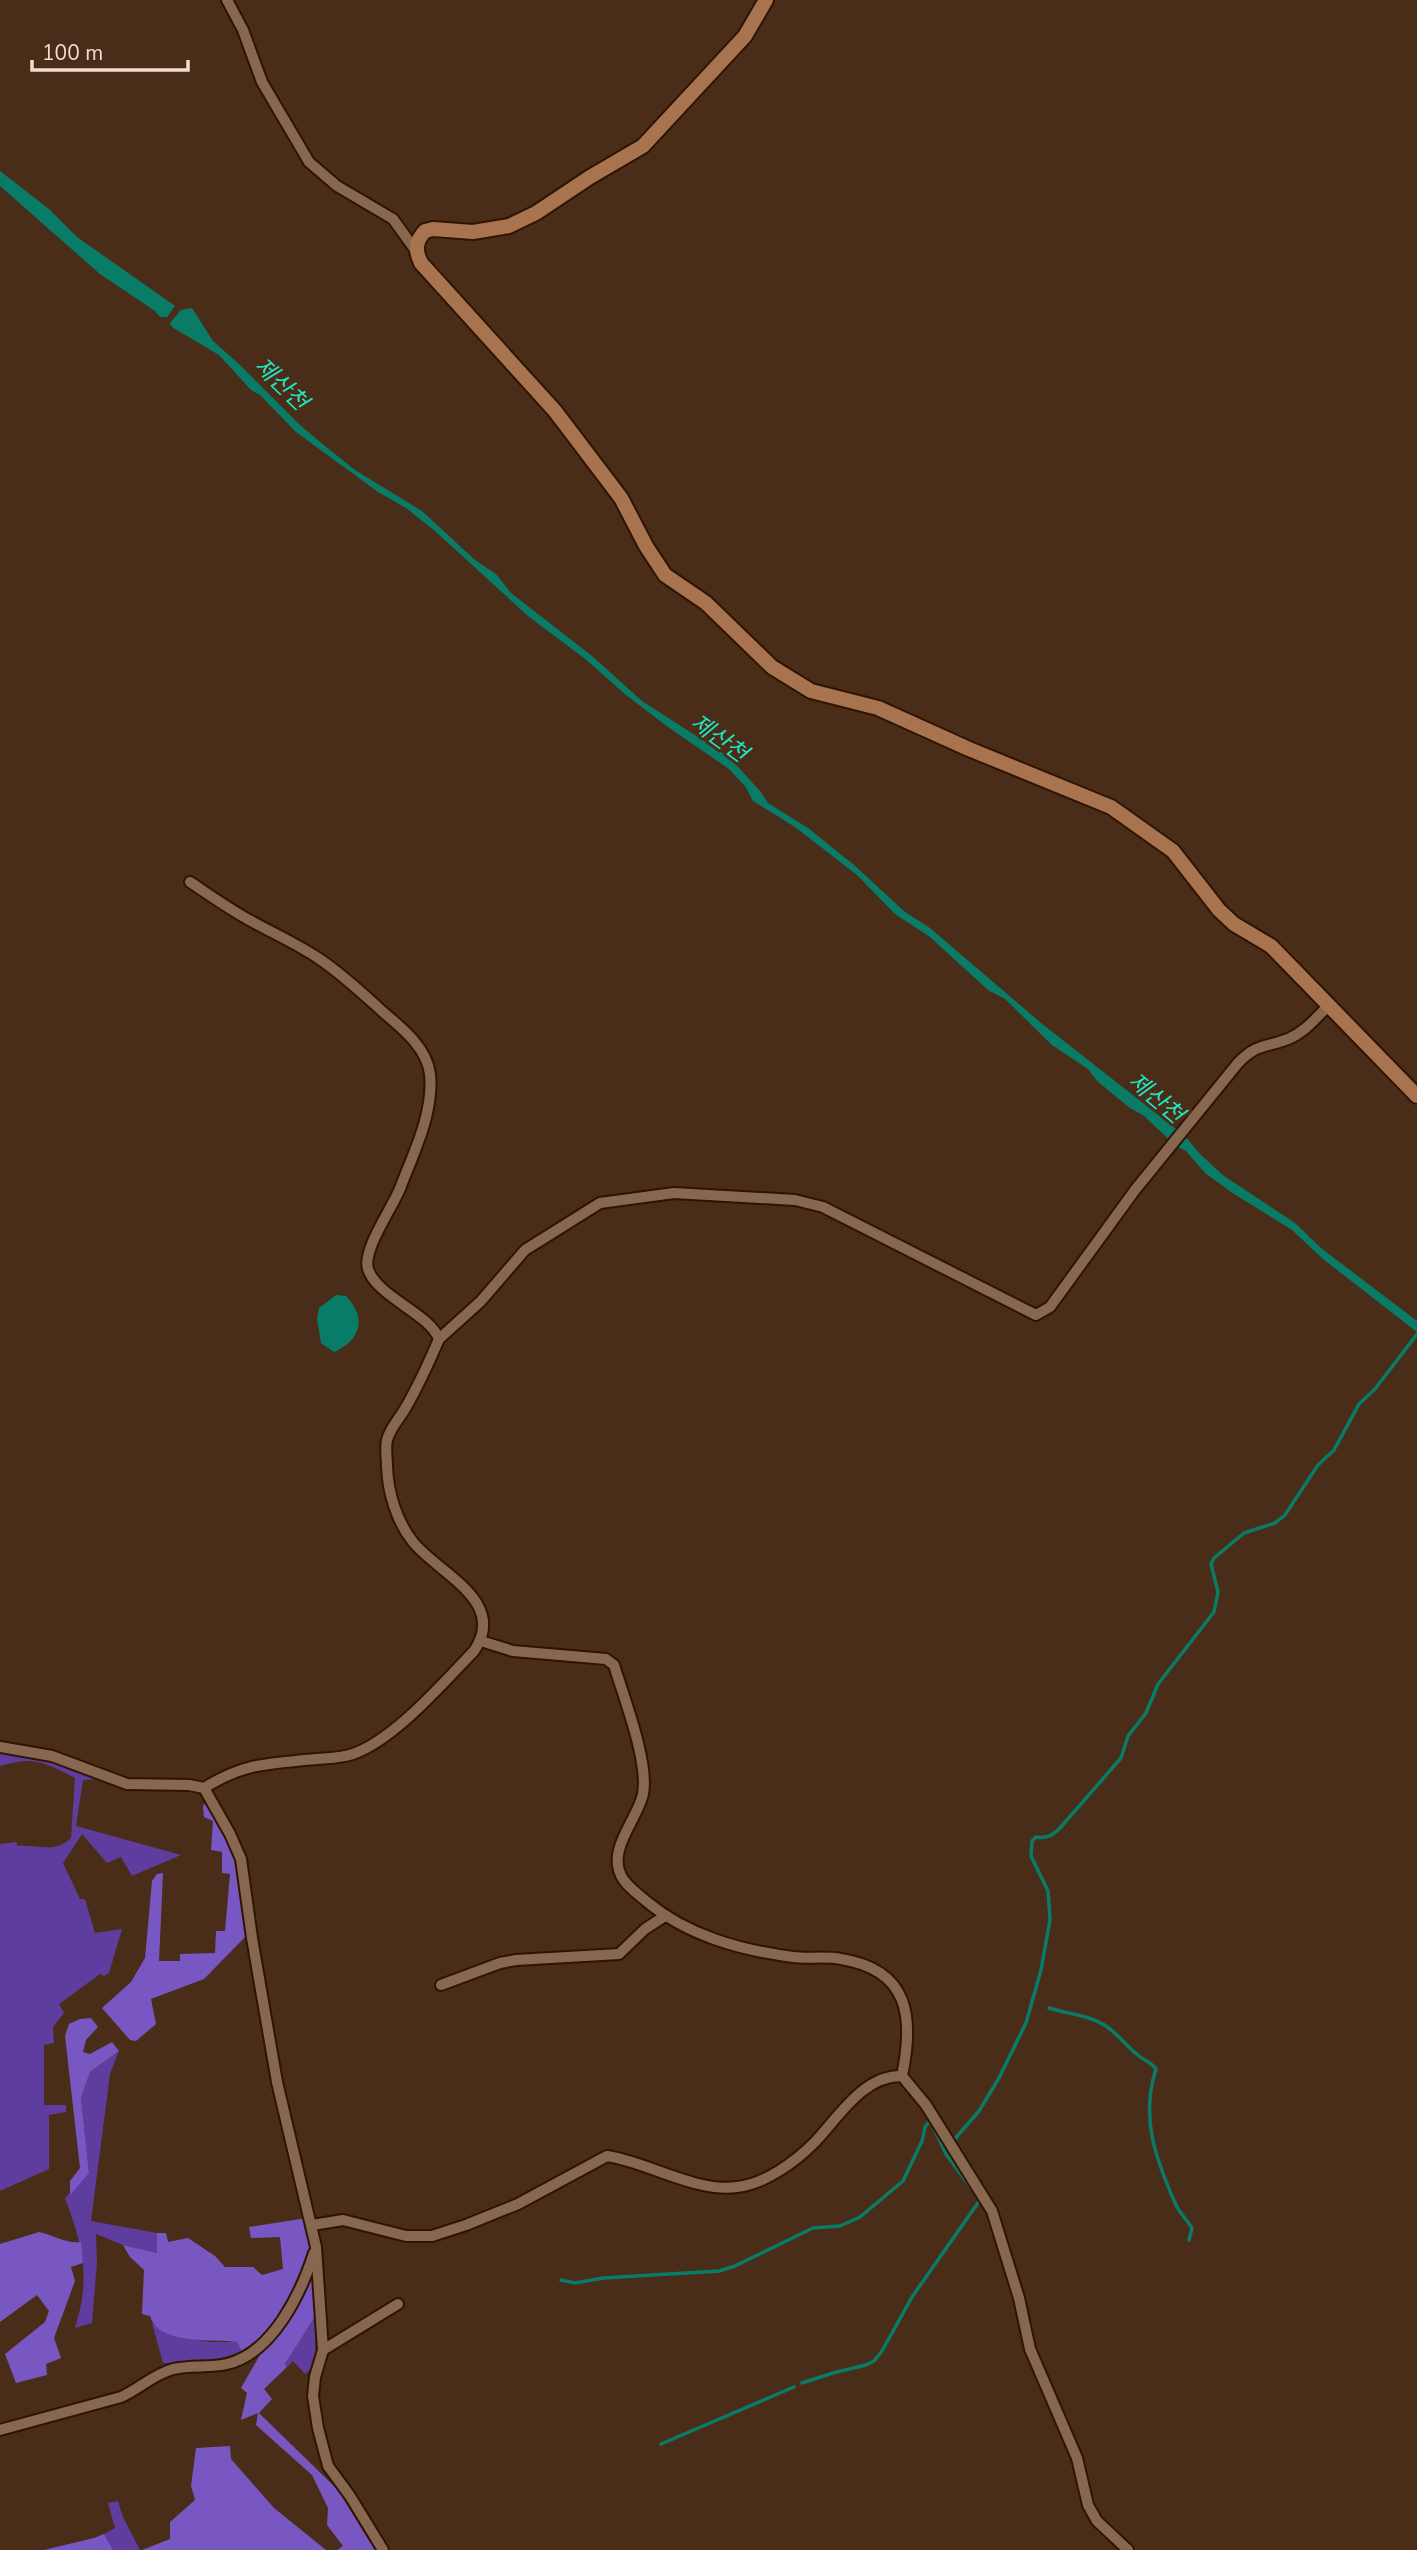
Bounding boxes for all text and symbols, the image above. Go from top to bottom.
scale bar [32,28,187,72]
text: 100 m [42,39,103,67]
water label: 제산천 [247,351,317,419]
water label: 제산천 [684,707,756,771]
water label: 제산천 [1122,1066,1192,1132]

